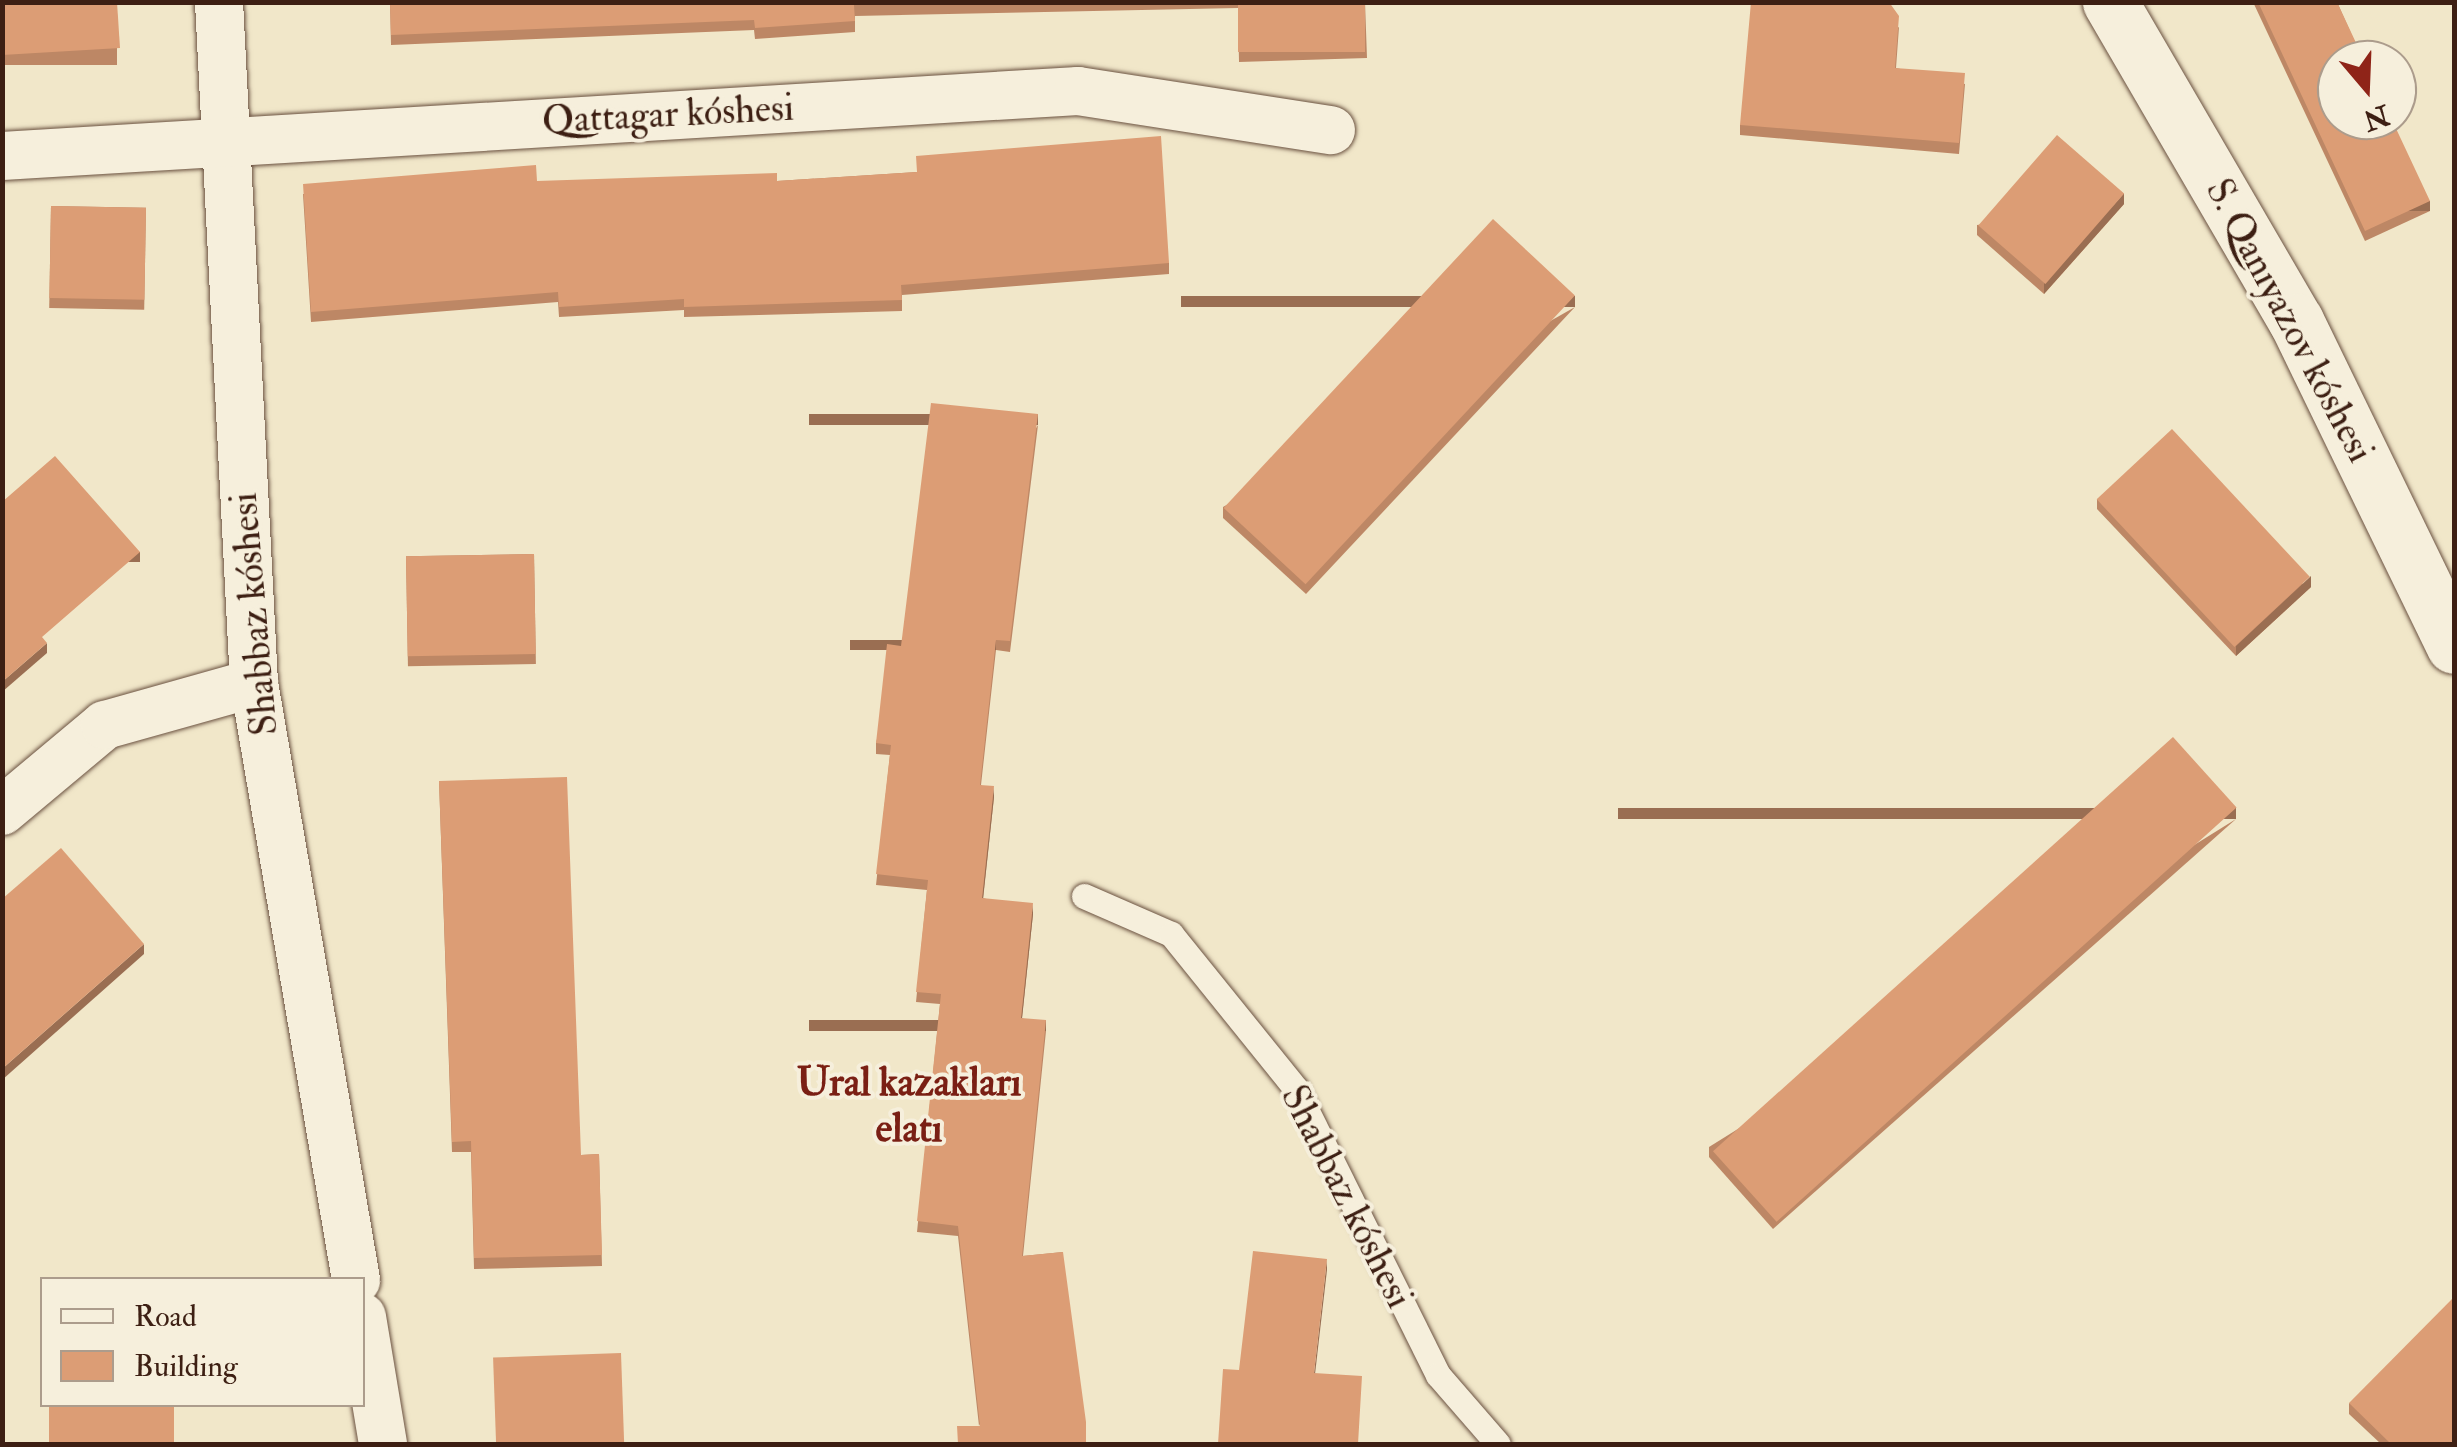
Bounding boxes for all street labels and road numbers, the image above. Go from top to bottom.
street label: Qattagar kóshesi [541,86,795,144]
street label: S. Qanıyazov kóshesi [2195,172,2383,470]
street label: Shabbaz kóshesi [222,491,288,737]
street label: Shabbaz kóshesi [1270,1078,1422,1316]

